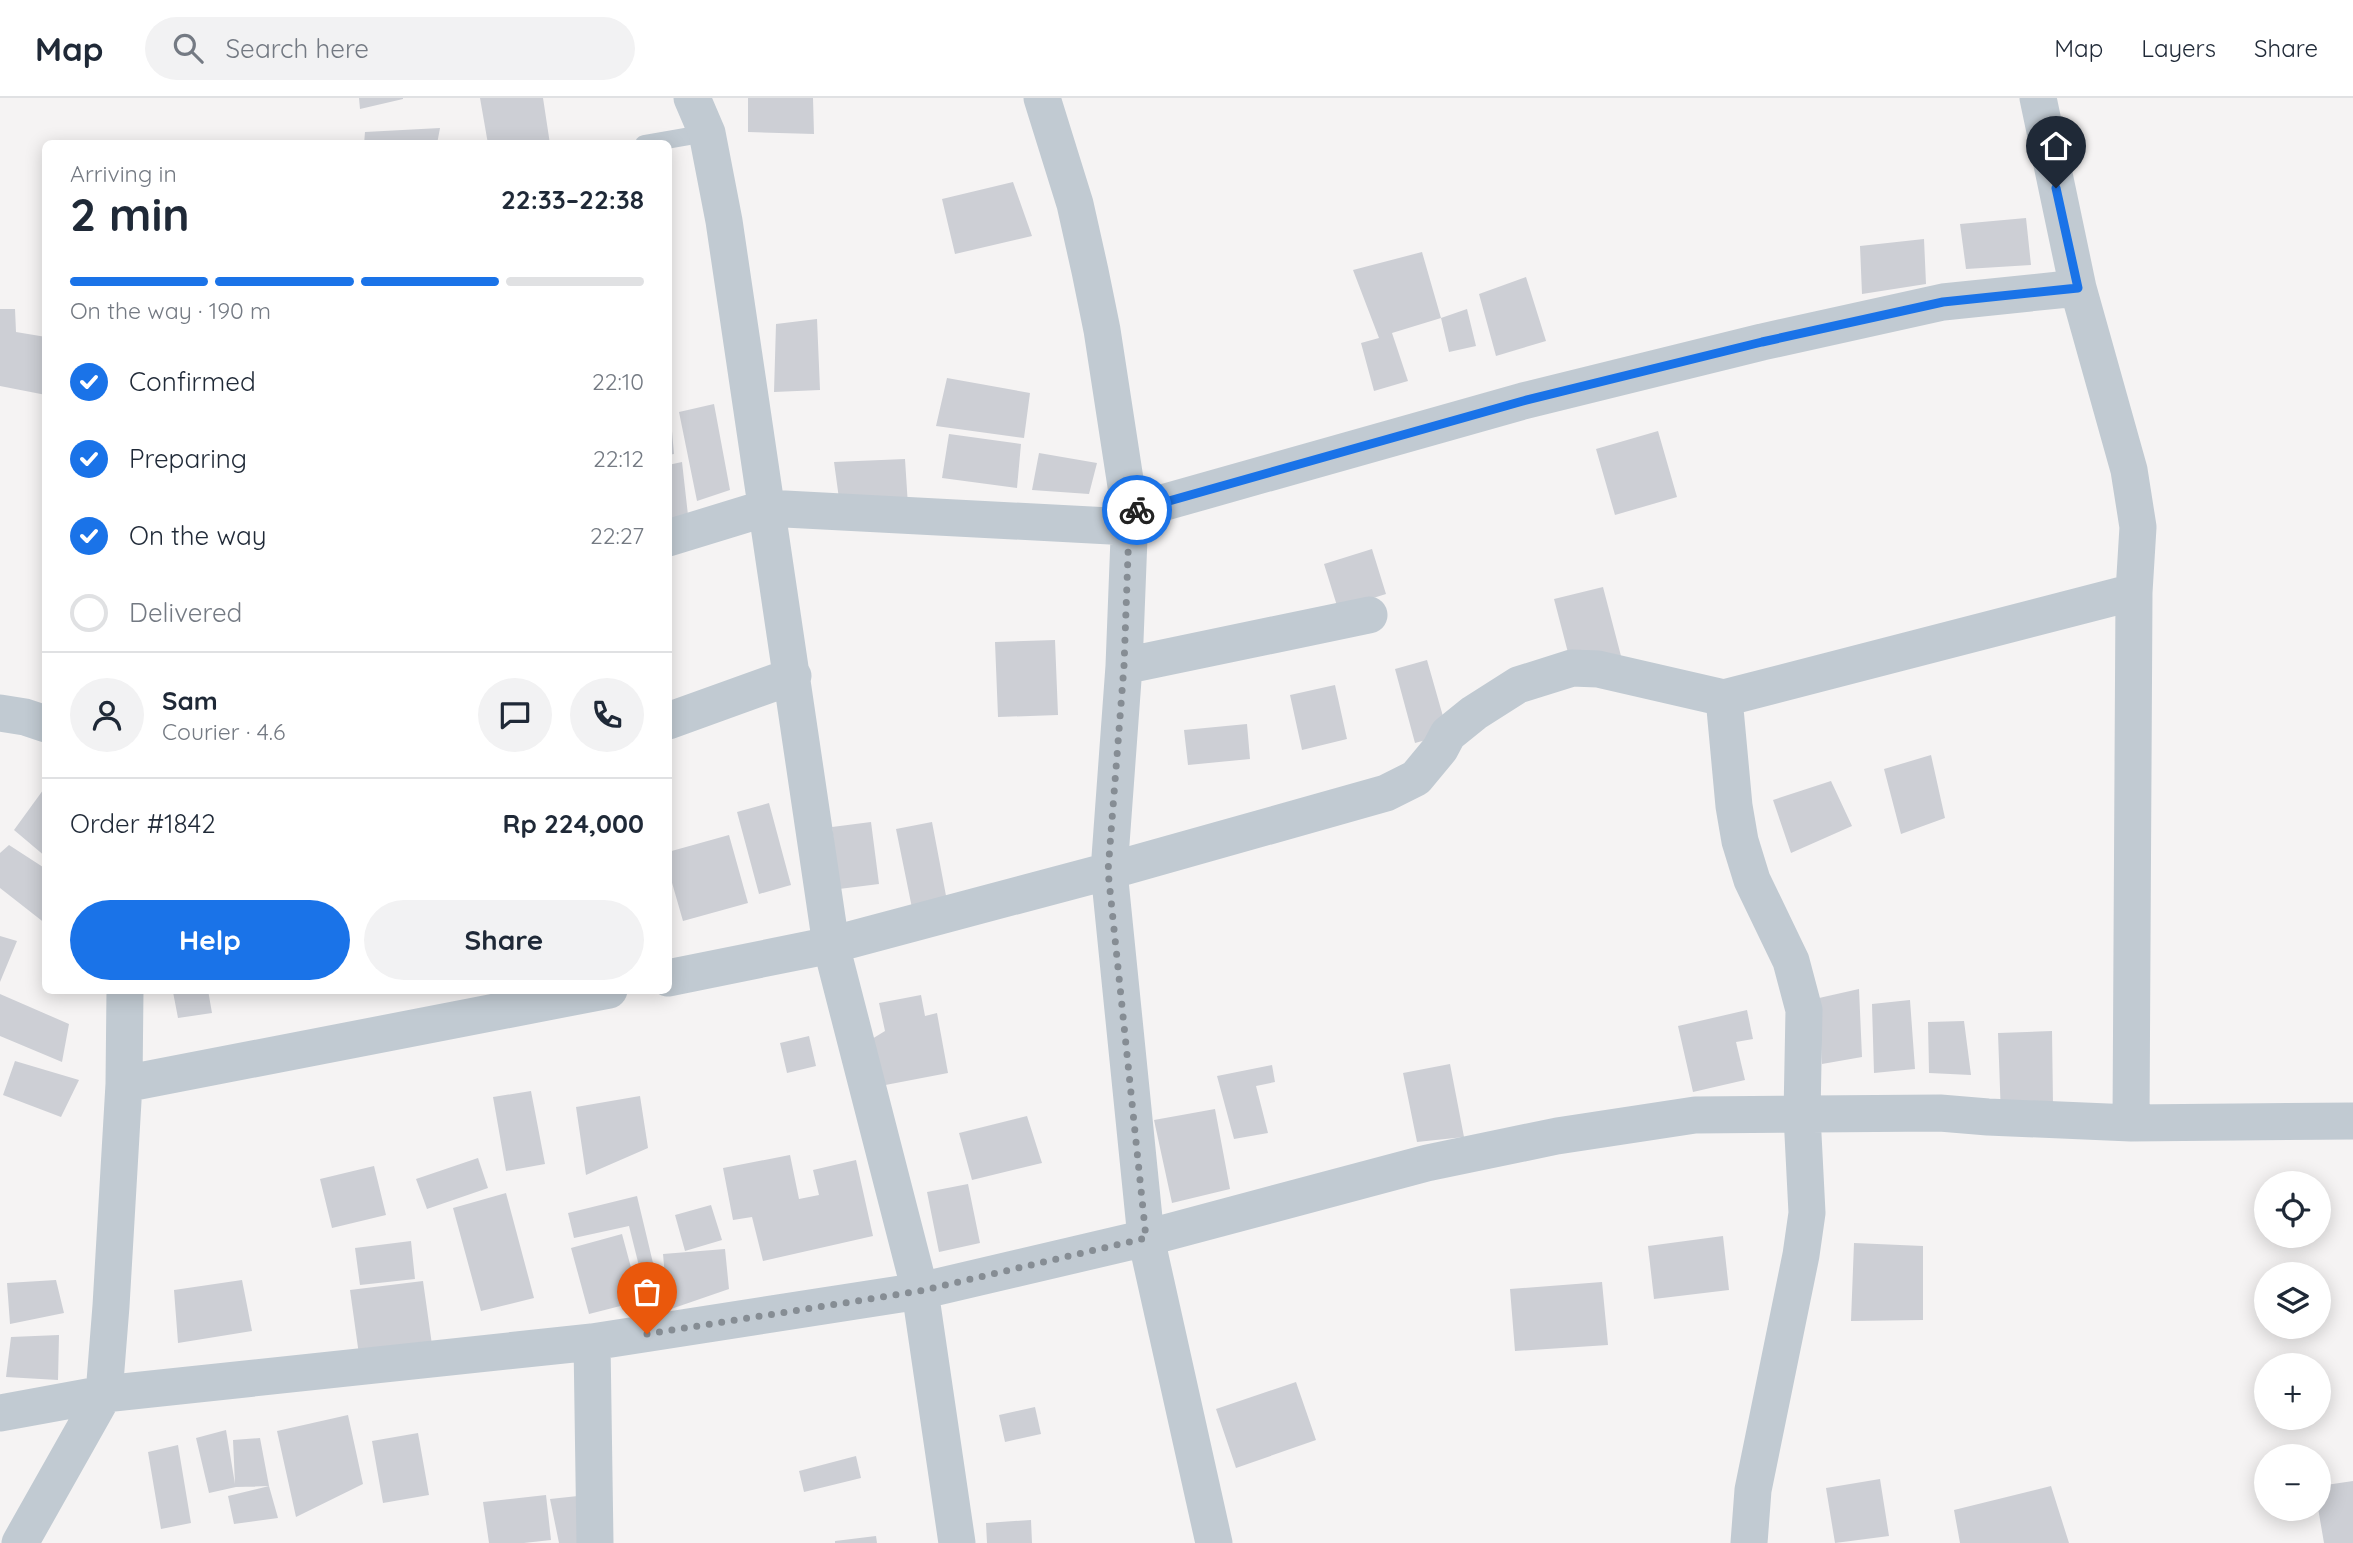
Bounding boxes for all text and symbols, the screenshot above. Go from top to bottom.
search box [145,17,635,80]
text: Map [35,28,103,69]
icon: search [169,29,207,67]
text: Search here [225,32,369,65]
text: Map [2054,33,2103,63]
text: Layers [2141,33,2216,63]
text: Share [2254,33,2318,63]
pin [2026,116,2086,188]
icon: home [2037,127,2075,165]
text: Arriving in [70,159,177,188]
text: 22:33–22:38 [501,183,644,216]
text: 2 min [70,185,190,243]
text: On the way · 190 m [70,296,271,325]
icon: check [70,363,108,401]
text: Confirmed [129,365,256,398]
text: 22:10 [592,367,644,396]
icon: check [70,440,108,478]
text: Preparing [129,442,247,475]
text: 22:12 [593,444,644,473]
courier [1102,475,1172,545]
icon: bike [1118,491,1156,529]
icon: check [70,517,108,555]
text: On the way [129,519,267,552]
text: 22:27 [590,521,644,550]
text: Delivered [129,596,242,629]
button: person [70,678,144,752]
button: chat [478,678,552,752]
button: phone [570,678,644,752]
text: Sam [162,684,218,717]
text: Courier · 4.6 [162,717,285,746]
text: Order #1842 [70,807,216,840]
text: Rp 224,000 [503,807,644,840]
button: Help [70,900,350,980]
button: Share [364,900,644,980]
map controls [2254,1171,2331,1521]
button: locate [2254,1171,2331,1248]
pin [617,1262,677,1334]
button: layers [2254,1262,2331,1339]
icon: bag [628,1273,666,1311]
button: + [2254,1353,2331,1430]
button: − [2254,1444,2331,1521]

